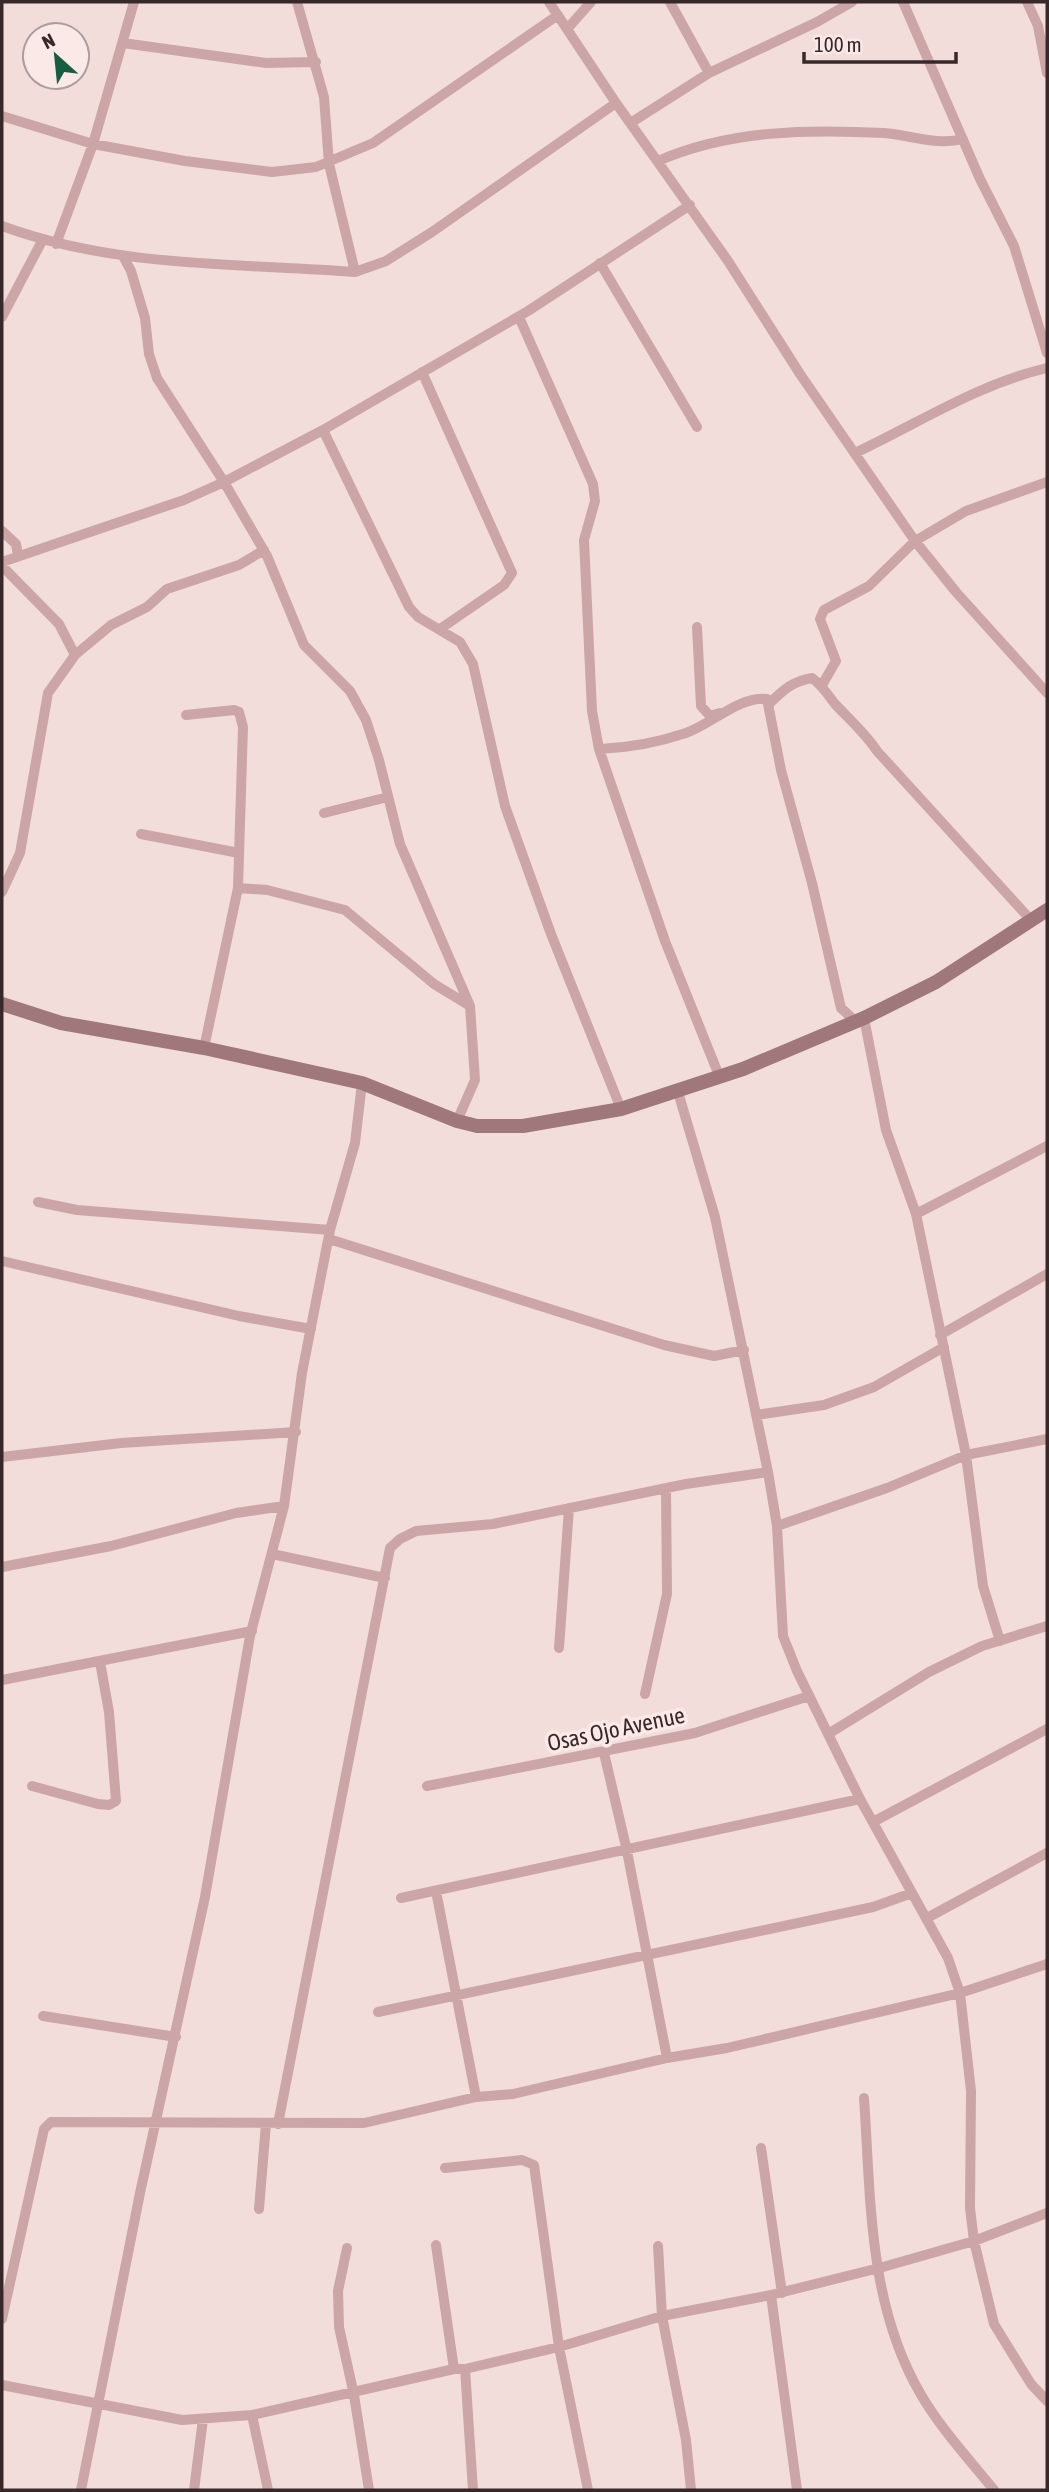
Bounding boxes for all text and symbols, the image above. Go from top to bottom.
north arrow [21,21,91,91]
scale bar [804,21,956,65]
text: N [38,29,58,53]
text: 100 m [814,32,862,56]
street label: Osas Ojo Avenue [545,1702,687,1756]

